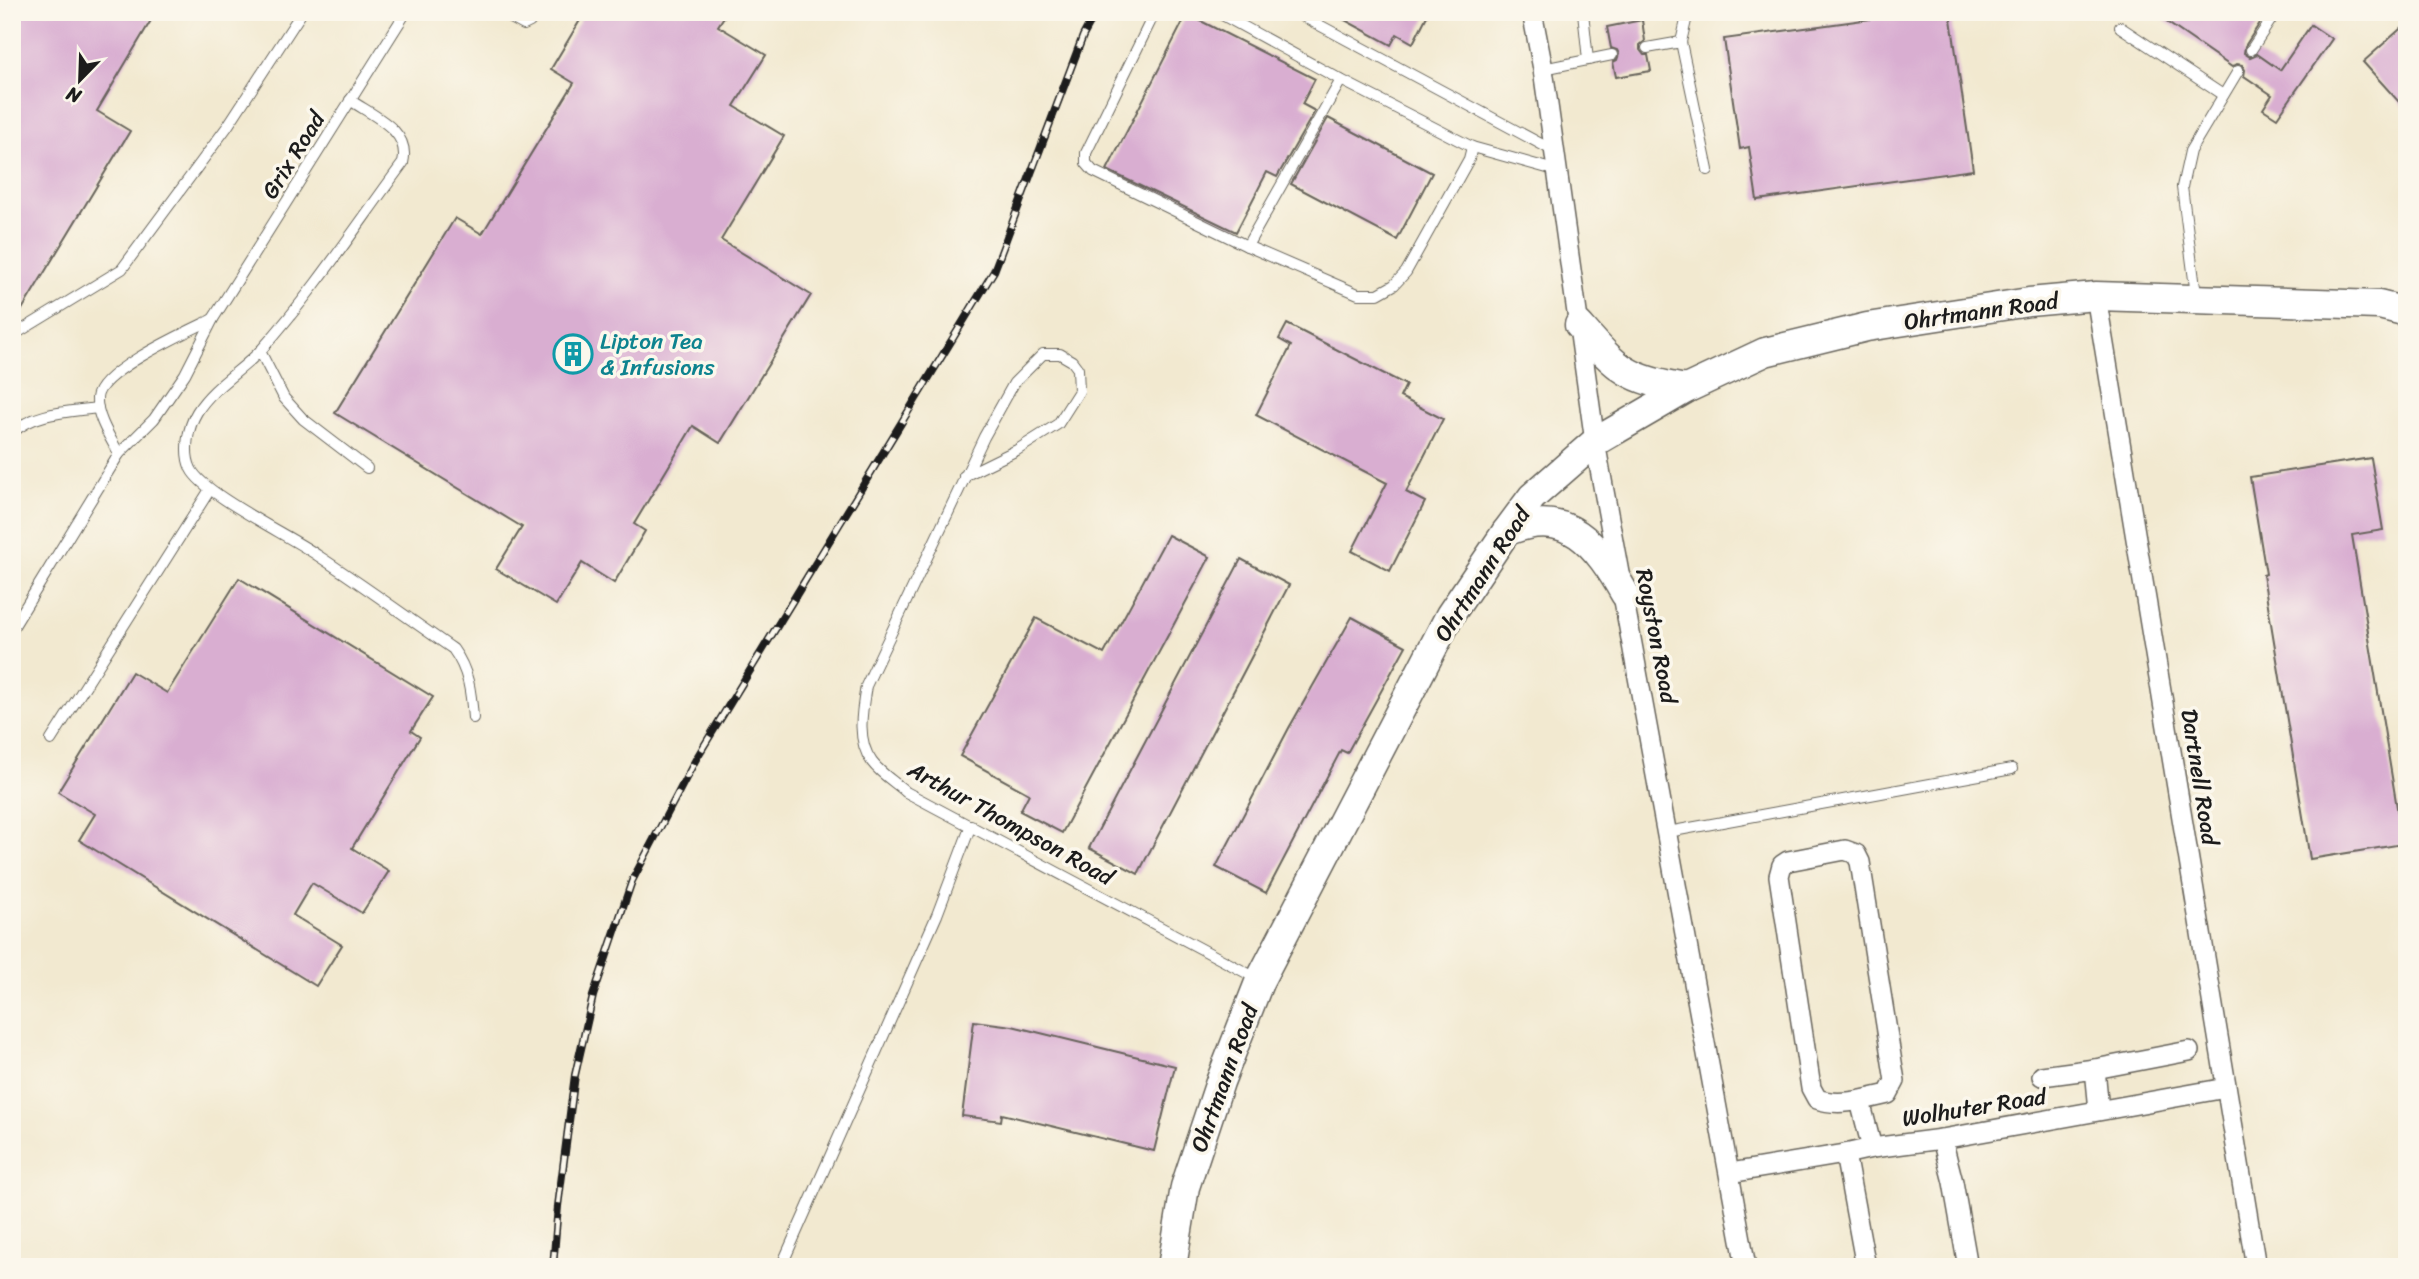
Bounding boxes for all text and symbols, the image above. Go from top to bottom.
north arrow [46,46,116,116]
text: N [60,77,87,113]
street label: Grix Road [250,102,338,207]
street label: Ohrtmann Road [1901,280,2063,343]
place label: Lipton Tea & Infusions [600,321,715,388]
building icon: Lipton Tea & Infusions [552,333,594,375]
street label: Ohrtmann Road [1423,497,1543,650]
street label: Royston Road [1623,565,1690,709]
street label: Dartnell Road [2169,706,2231,850]
street label: Arthur Thompson Road [899,749,1123,898]
street label: Ohrtmann Road [1179,997,1271,1158]
street label: Wolhuter Road [1899,1076,2051,1139]

